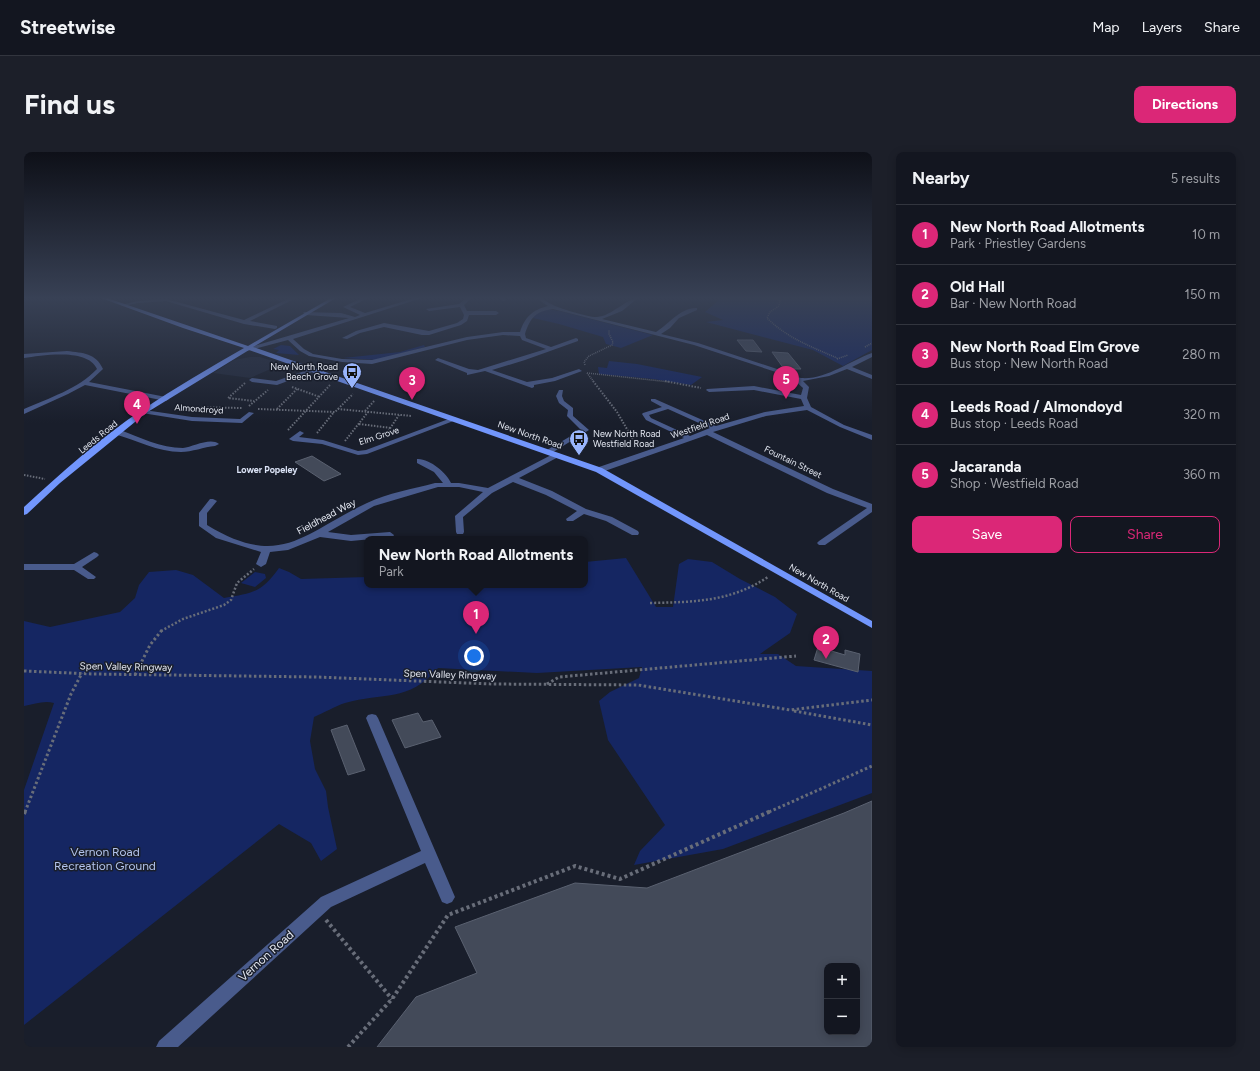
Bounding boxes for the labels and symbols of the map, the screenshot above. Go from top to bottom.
place label: New North Road Beech Grove [270,361,338,382]
bus stop icon: New North Road Beech Grove [341,361,363,389]
pin: 5 [773,366,799,399]
pin: 3 [399,367,425,400]
pin: 4 [124,391,150,424]
street label: Almondroyd [174,401,224,416]
street label: Westfield Road [669,410,731,441]
street label: Leeds Road [76,418,119,456]
street label: New North Road [496,418,564,451]
street label: Elm Grove [357,424,400,447]
bus stop icon: New North Road Westfield Road [568,428,590,456]
place label: New North Road Westfield Road [593,428,661,449]
street label: Fountain Street [763,443,824,480]
district label: Lower Popeley [237,464,298,475]
street label: Fieldhead Way [294,495,359,537]
street label: New North Road [787,561,851,604]
pin: 1 [463,601,489,634]
pin: 2 [813,626,839,659]
your location [464,646,484,666]
street label: Spen Valley Ringway [80,659,173,674]
street label: Spen Valley Ringway [403,666,497,683]
park label: Vernon Road Recreation Ground [54,845,156,873]
street label: Vernon Road [236,928,296,984]

